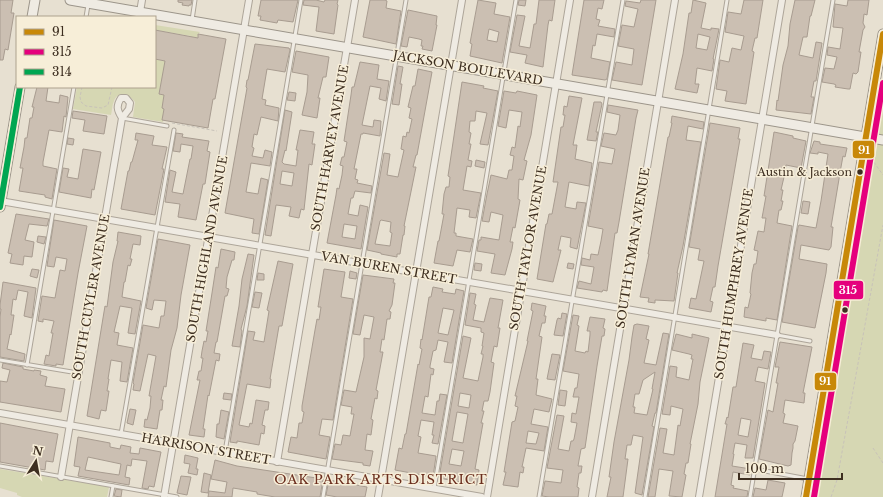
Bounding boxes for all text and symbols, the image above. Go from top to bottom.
legend [16,16,156,88]
text: 91 [52,24,65,39]
text: 315 [52,44,72,59]
street label: JACKSON BOULEVARD [390,47,544,88]
street label: SOUTH HARVEY AVENUE [307,63,352,232]
text: 314 [52,64,72,79]
line badge: 91 [852,140,875,159]
text: 91 [858,143,870,157]
street label: SOUTH HIGHLAND AVENUE [183,154,230,344]
street label: SOUTH TAYLOR AVENUE [506,164,549,332]
place label: Austin & Jackson [756,165,852,179]
street label: SOUTH LYMAN AVENUE [612,166,653,329]
marker: Austin & Jackson [855,167,865,177]
street label: SOUTH HUMPHREY AVENUE [711,187,756,380]
street label: SOUTH CUYLER AVENUE [69,213,113,381]
street label: VAN BUREN STREET [319,248,459,287]
line badge: 315 [833,280,864,300]
text: 315 [839,283,858,297]
unlabelled marker [840,305,850,315]
line badge: 91 [814,372,837,391]
text: 91 [819,374,831,388]
street label: HARRISON STREET [140,430,272,467]
north arrow [16,441,56,481]
text: N [31,443,45,459]
scale bar [739,455,842,481]
text: 100 m [745,461,784,476]
district label: OAK PARK ARTS DISTRICT [274,471,488,488]

